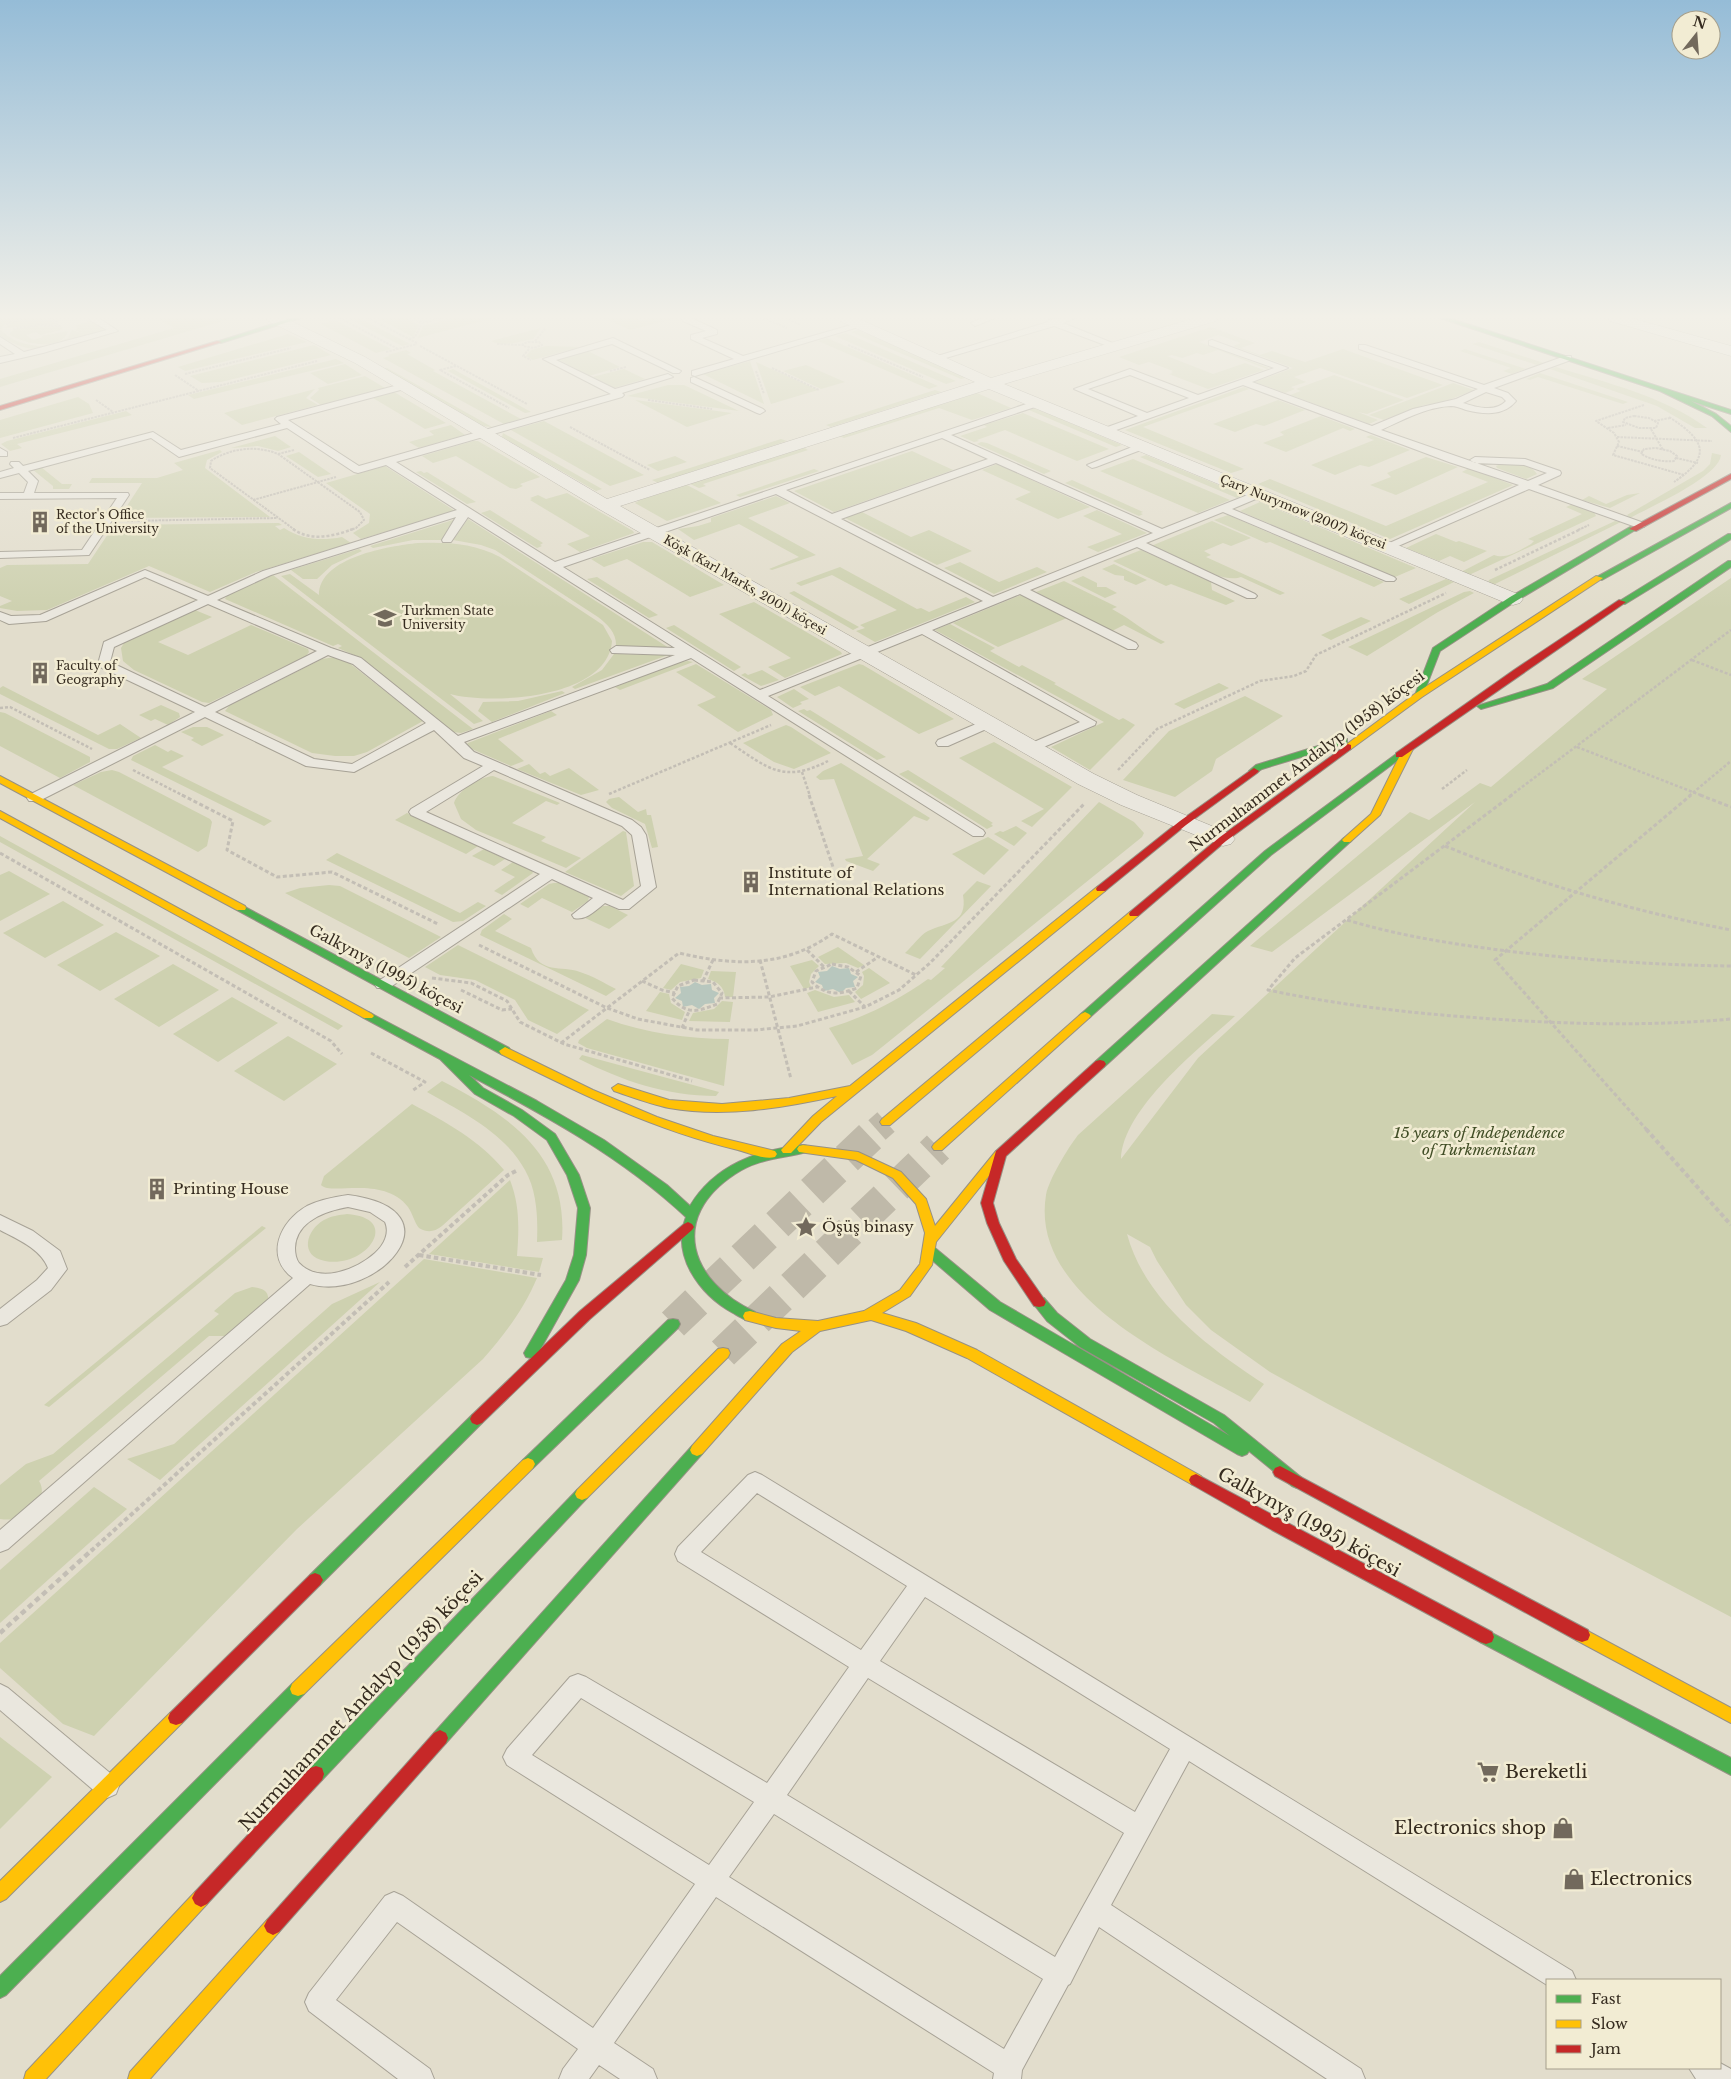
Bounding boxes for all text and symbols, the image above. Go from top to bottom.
north arrow [1671,10,1721,60]
text: N [1691,12,1709,33]
street label: Çary Nurymow (2007) köçesi [1218,471,1389,552]
place label: Rector's Office of the University [56,507,159,536]
building icon: Rector's Office of the University [27,509,53,535]
street label: Köşk (Karl Marks, 2001) köçesi [661,532,830,638]
place label: Turkmen State University [402,603,494,632]
school or university icon: Turkmen State University [372,605,398,631]
place label: Faculty of Geography [56,658,125,687]
building icon: Faculty of Geography [27,660,53,686]
street label: Nurmuhammet Andalyp (1958) köçesi [1185,666,1428,855]
place label: Institute of International Relations [768,863,944,899]
building icon: Institute of International Relations [738,869,764,895]
street label: Galkynyş (1995) köçesi [306,920,466,1017]
park label: 15 years of Independence of Turkmenistan [1392,1123,1565,1159]
building icon: Printing House [144,1176,170,1202]
place label: Printing House [173,1179,289,1198]
place icon: Öşüş binasy [793,1214,819,1240]
place label: Öşüş binasy [822,1217,914,1236]
street label: Galkynyş (1995) köçesi [1214,1463,1404,1581]
street label: Nurmuhammet Andalyp (1958) köçesi [234,1566,488,1836]
supermarket icon: Bereketli [1475,1759,1501,1785]
place label: Bereketli [1505,1761,1587,1783]
shop icon: Electronics shop [1550,1815,1576,1841]
place label: Electronics shop [1394,1817,1546,1839]
shop icon: Electronics [1561,1866,1587,1892]
place label: Electronics [1590,1868,1692,1890]
legend [1546,1979,1721,2069]
text: Fast [1591,1989,1622,2008]
text: Slow [1591,2014,1628,2033]
text: Jam [1589,2039,1621,2058]

